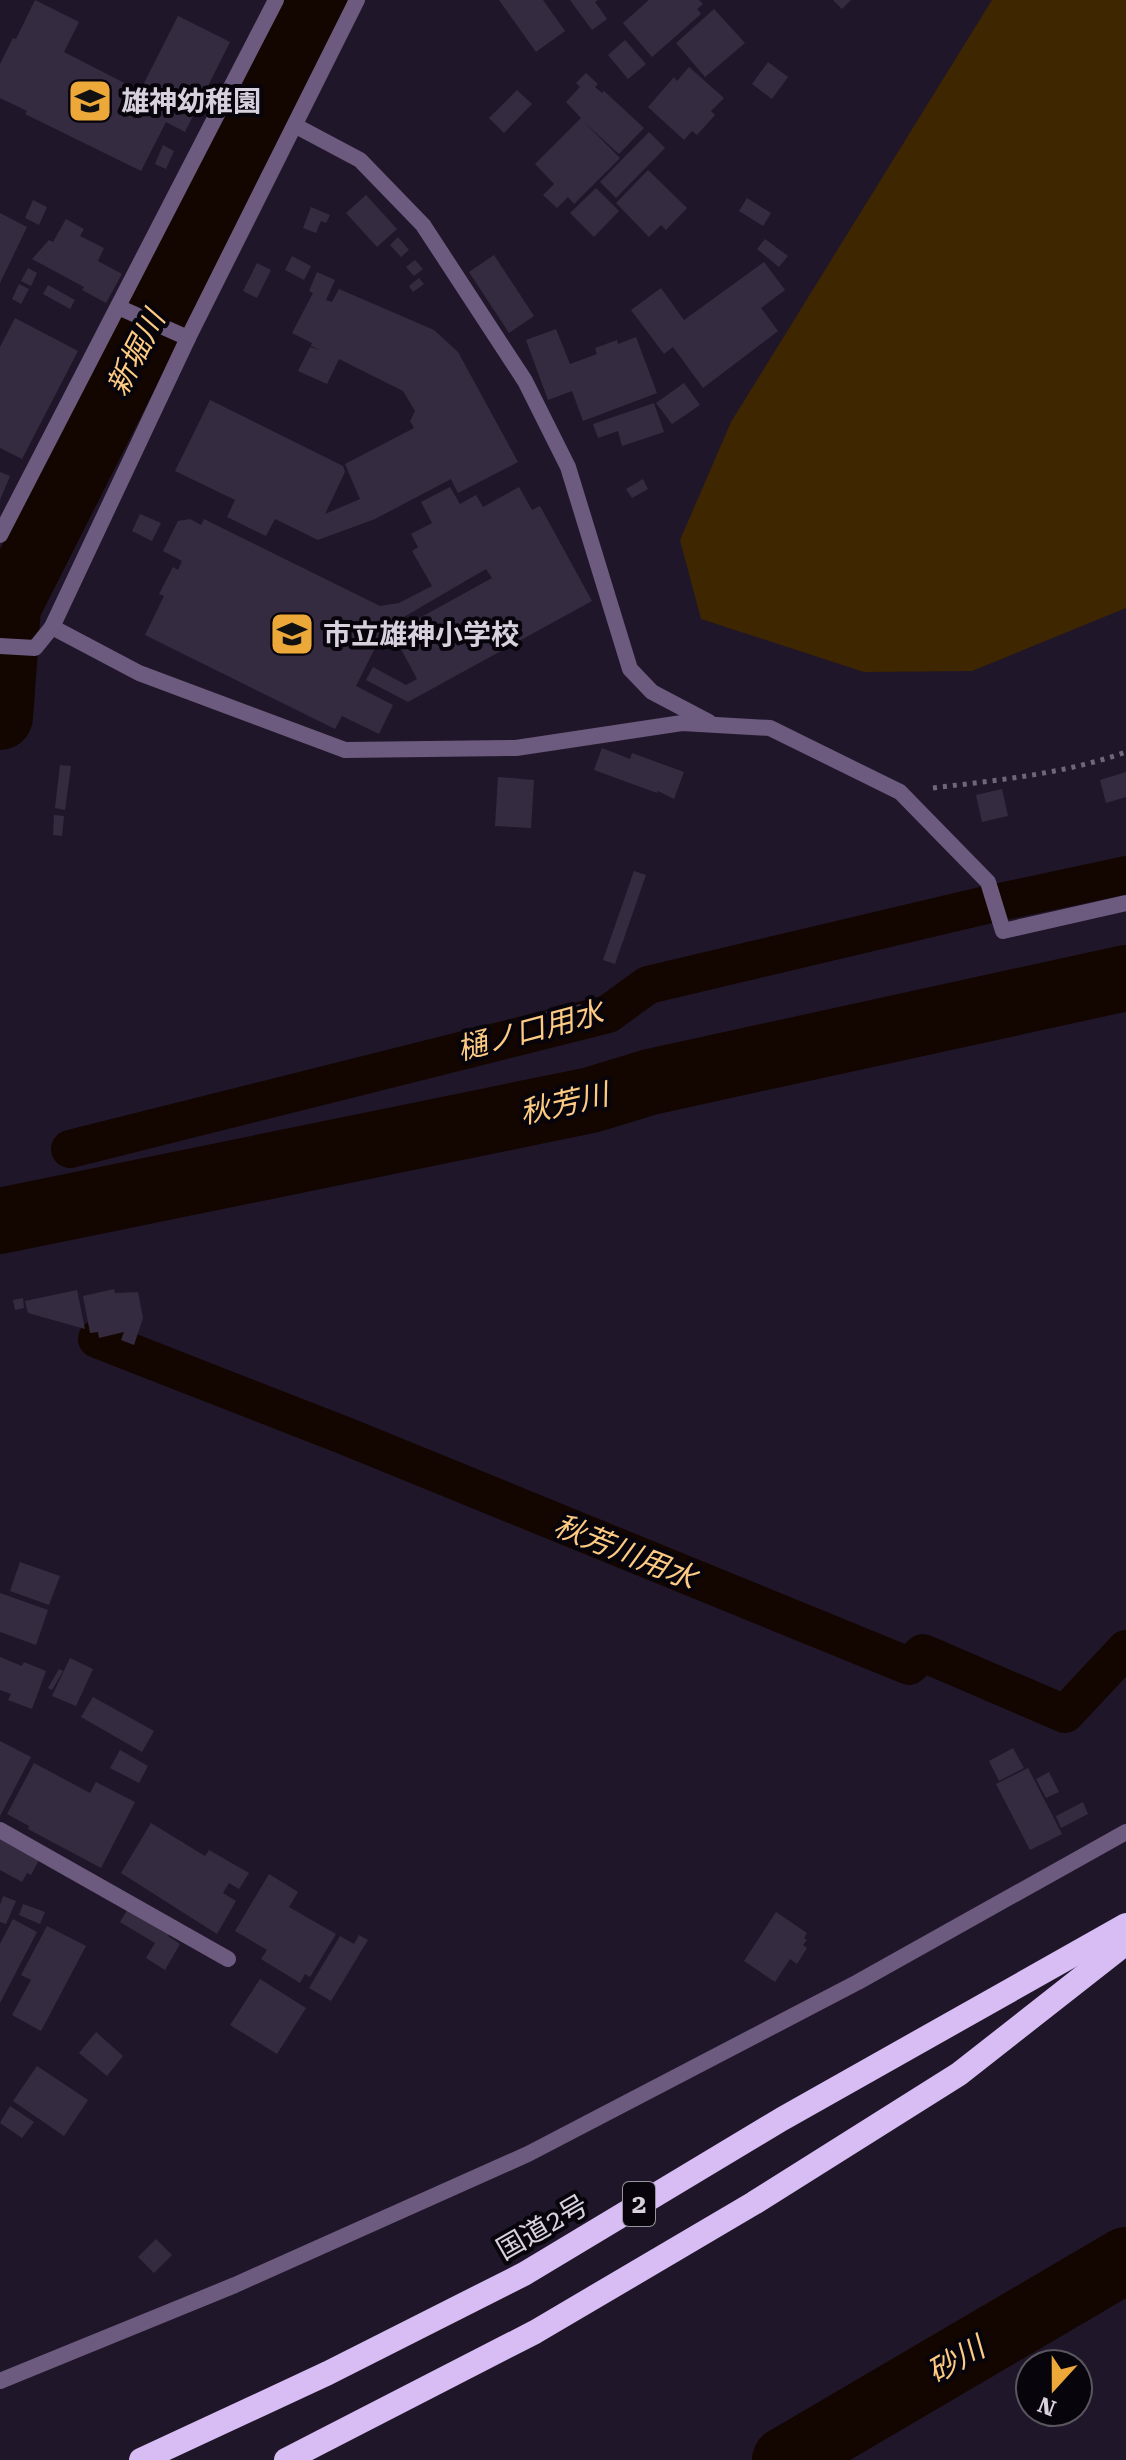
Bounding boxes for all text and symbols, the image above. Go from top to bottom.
school or university icon: 雄神幼稚園 [66,77,114,125]
place label: 雄神幼稚園 [121,85,261,118]
water label: 新堀川 [100,302,173,401]
school or university icon: 市立雄神小学校 [268,610,316,658]
place label: 市立雄神小学校 [323,618,519,651]
water label: 樋ノ口用水 [453,993,610,1067]
water label: 秋芳川 [516,1076,615,1131]
water label: 秋芳川用水 [549,1507,704,1597]
road number: 2 [623,2182,655,2226]
street label: 国道2号 [491,2188,594,2267]
water label: 砂川 [921,2328,993,2390]
north arrow [1014,2348,1094,2428]
text: N [1035,2391,1059,2421]

